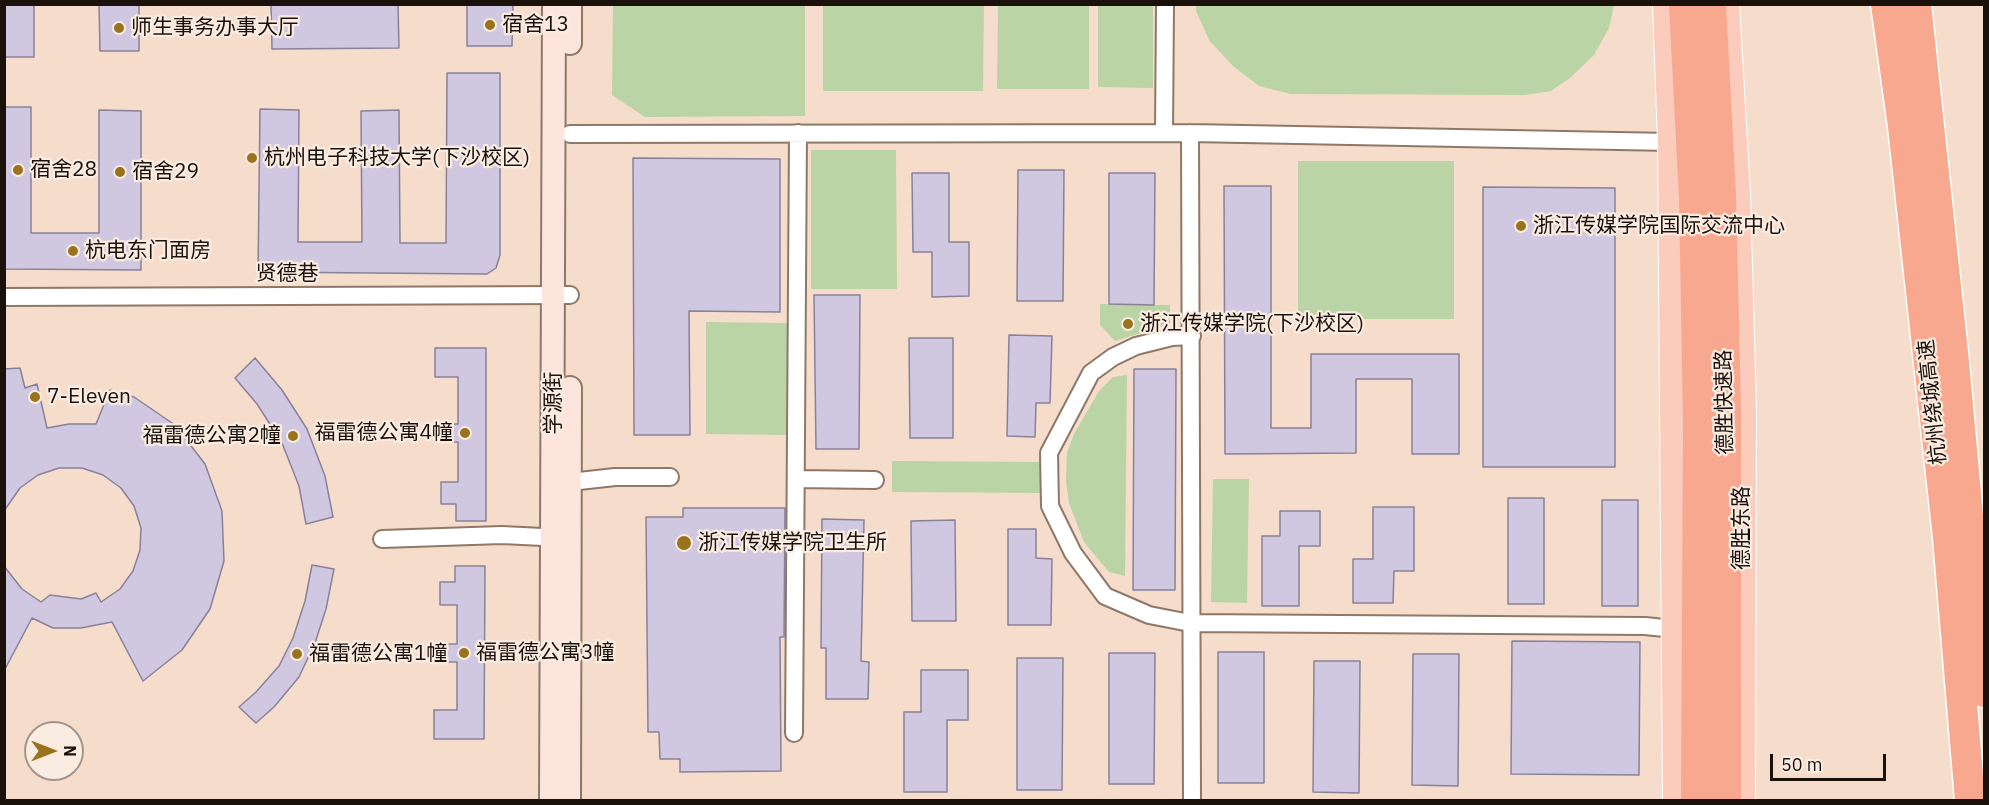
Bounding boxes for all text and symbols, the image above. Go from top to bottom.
place label: 宿舍13 [502,12,569,38]
place label: 师生事务办事大厅 [131,15,299,41]
marker: 宿舍13 [483,18,497,32]
marker: 师生事务办事大厅 [112,21,126,35]
place label: 杭州电子科技大学(下沙校区) [264,145,530,171]
marker: 杭州电子科技大学(下沙校区) [245,151,259,165]
place label: 宿舍28 [30,157,97,183]
place label: 宿舍29 [132,159,199,185]
marker: 宿舍28 [11,163,25,177]
marker: 宿舍29 [113,165,127,179]
place label: 浙江传媒学院国际交流中心 [1533,213,1785,239]
marker: 浙江传媒学院国际交流中心 [1514,219,1528,233]
place label: 杭电东门面房 [85,238,211,264]
marker: 杭电东门面房 [66,244,80,258]
street label: 贤德巷 [256,261,318,287]
place label: 浙江传媒学院(下沙校区) [1140,311,1364,337]
marker: 浙江传媒学院(下沙校区) [1121,317,1135,331]
street label: 杭州绕城高速 [1914,338,1952,466]
street label: 德胜快速路 [1711,349,1739,455]
street label: 学源街 [541,372,567,434]
place label: 7-Eleven [47,384,131,410]
marker: 7-Eleven [28,390,42,404]
place label: 福雷德公寓4幢 [314,420,453,446]
place label: 福雷德公寓2幢 [142,423,281,449]
marker: 福雷德公寓4幢 [458,426,472,440]
marker: 福雷德公寓2幢 [286,429,300,443]
street label: 德胜东路 [1729,486,1755,570]
place label: 浙江传媒学院卫生所 [698,530,887,556]
marker: 浙江传媒学院卫生所 [675,534,693,552]
place label: 福雷德公寓3幢 [476,640,615,666]
place label: 福雷德公寓1幢 [309,641,448,667]
marker: 福雷德公寓3幢 [457,646,471,660]
marker: 福雷德公寓1幢 [290,647,304,661]
north arrow [24,721,84,781]
scale bar [1773,742,1888,780]
text: N [60,745,80,757]
text: 50 m [1781,753,1823,776]

